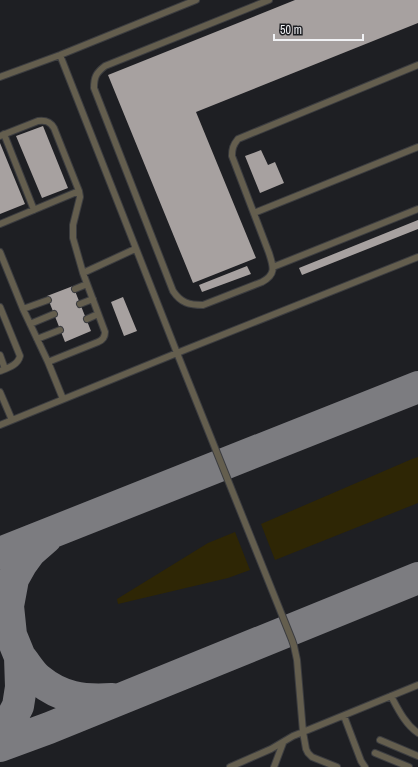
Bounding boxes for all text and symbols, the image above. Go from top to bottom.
scale bar [274,16,363,42]
text: 50 m [280,22,302,38]

